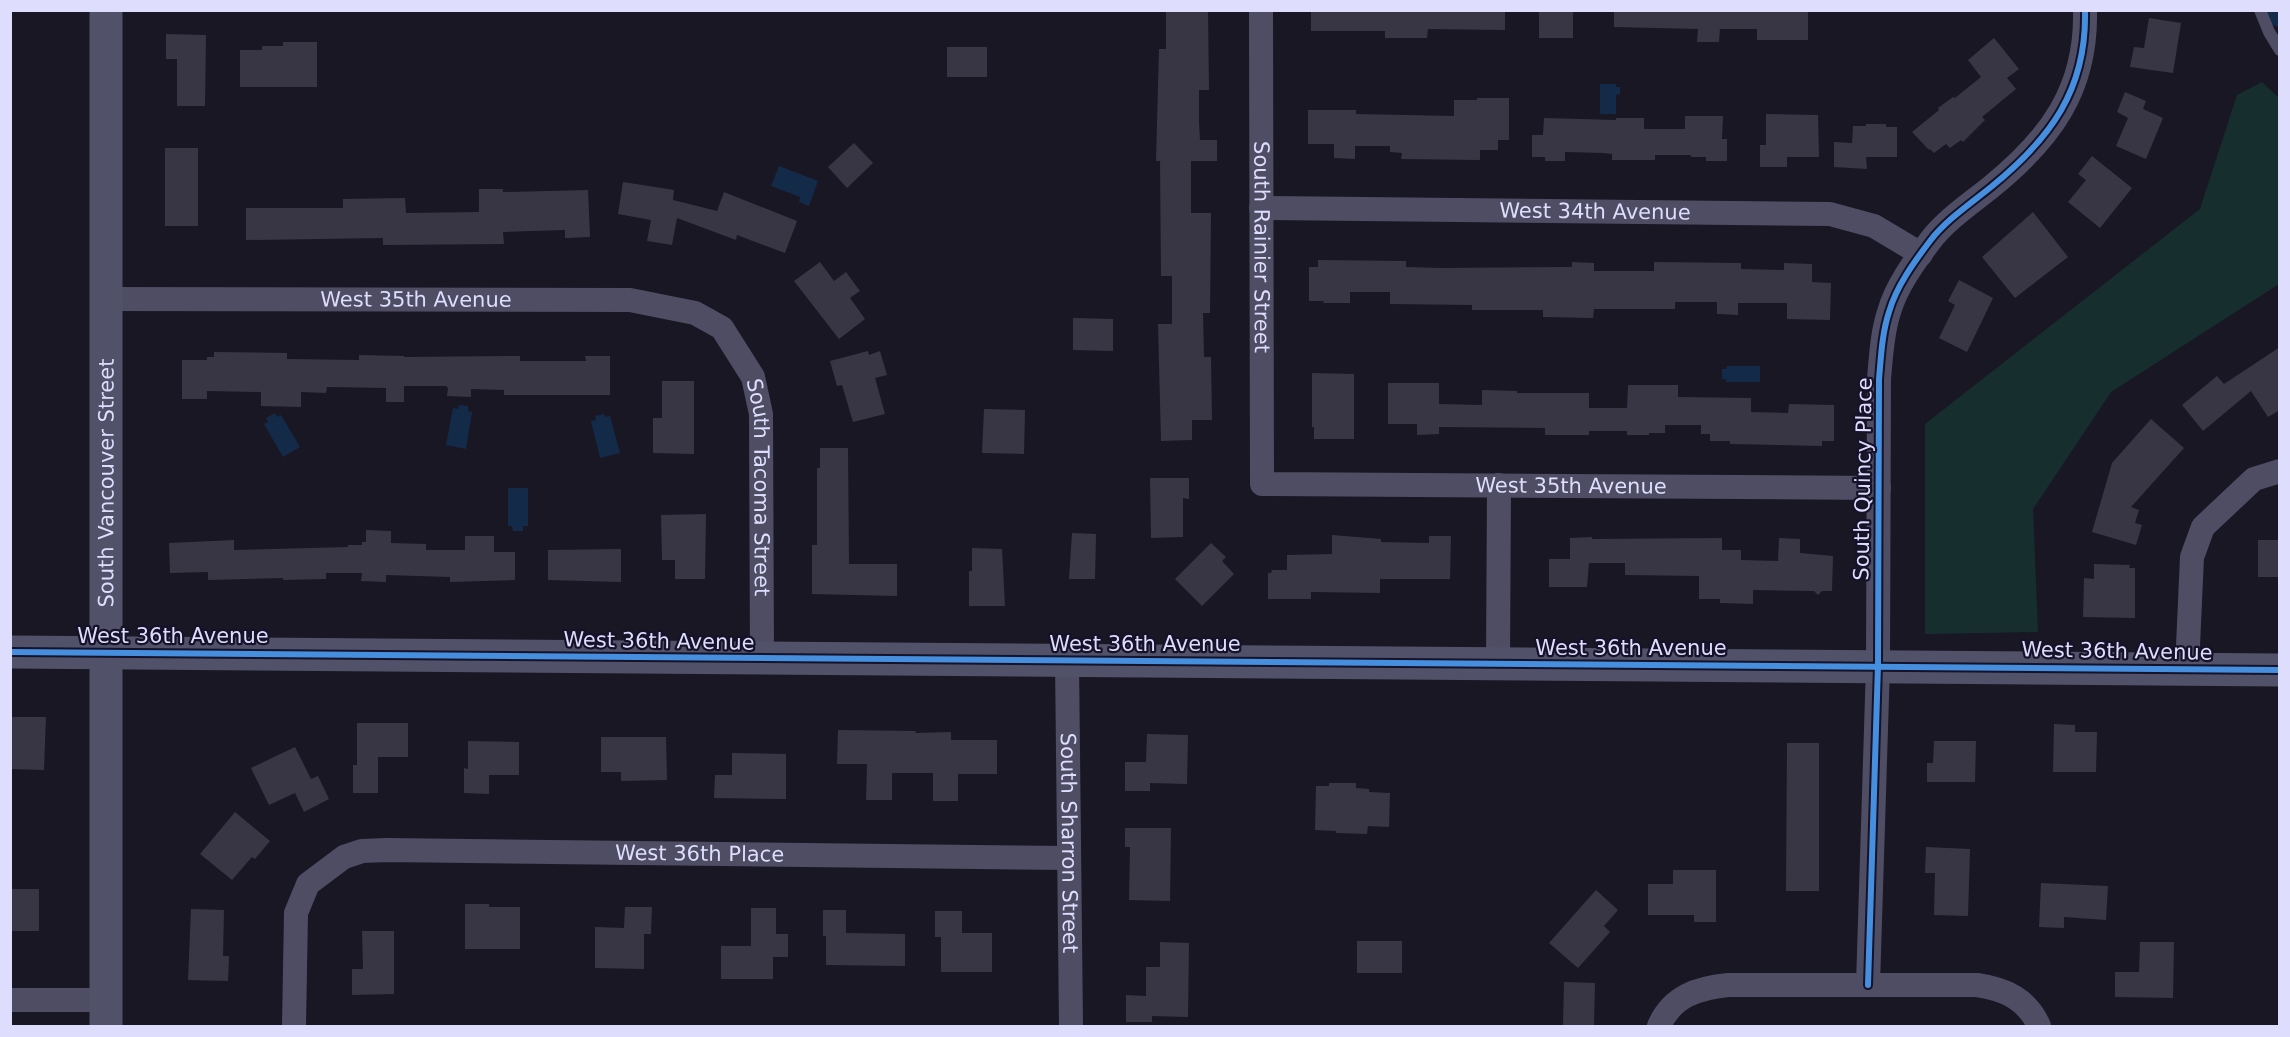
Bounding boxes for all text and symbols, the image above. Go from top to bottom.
street label: South Rainier Street [1249,141,1274,353]
street label: West 34th Avenue [1499,199,1691,225]
street label: West 35th Avenue [320,287,512,312]
street label: South Vancouver Street [94,359,119,608]
street label: South Tacoma Street [742,376,774,596]
street label: South Quincy Place [1849,377,1877,581]
street label: West 35th Avenue [1475,473,1667,499]
street label: West 36th Avenue [77,624,269,648]
street label: West 36th Avenue [563,627,755,655]
street label: West 36th Avenue [1049,632,1241,656]
street label: West 36th Avenue [1535,636,1727,660]
street label: West 36th Avenue [2021,637,2213,665]
street label: South Sharron Street [1056,733,1082,953]
street label: West 36th Place [615,841,784,867]

